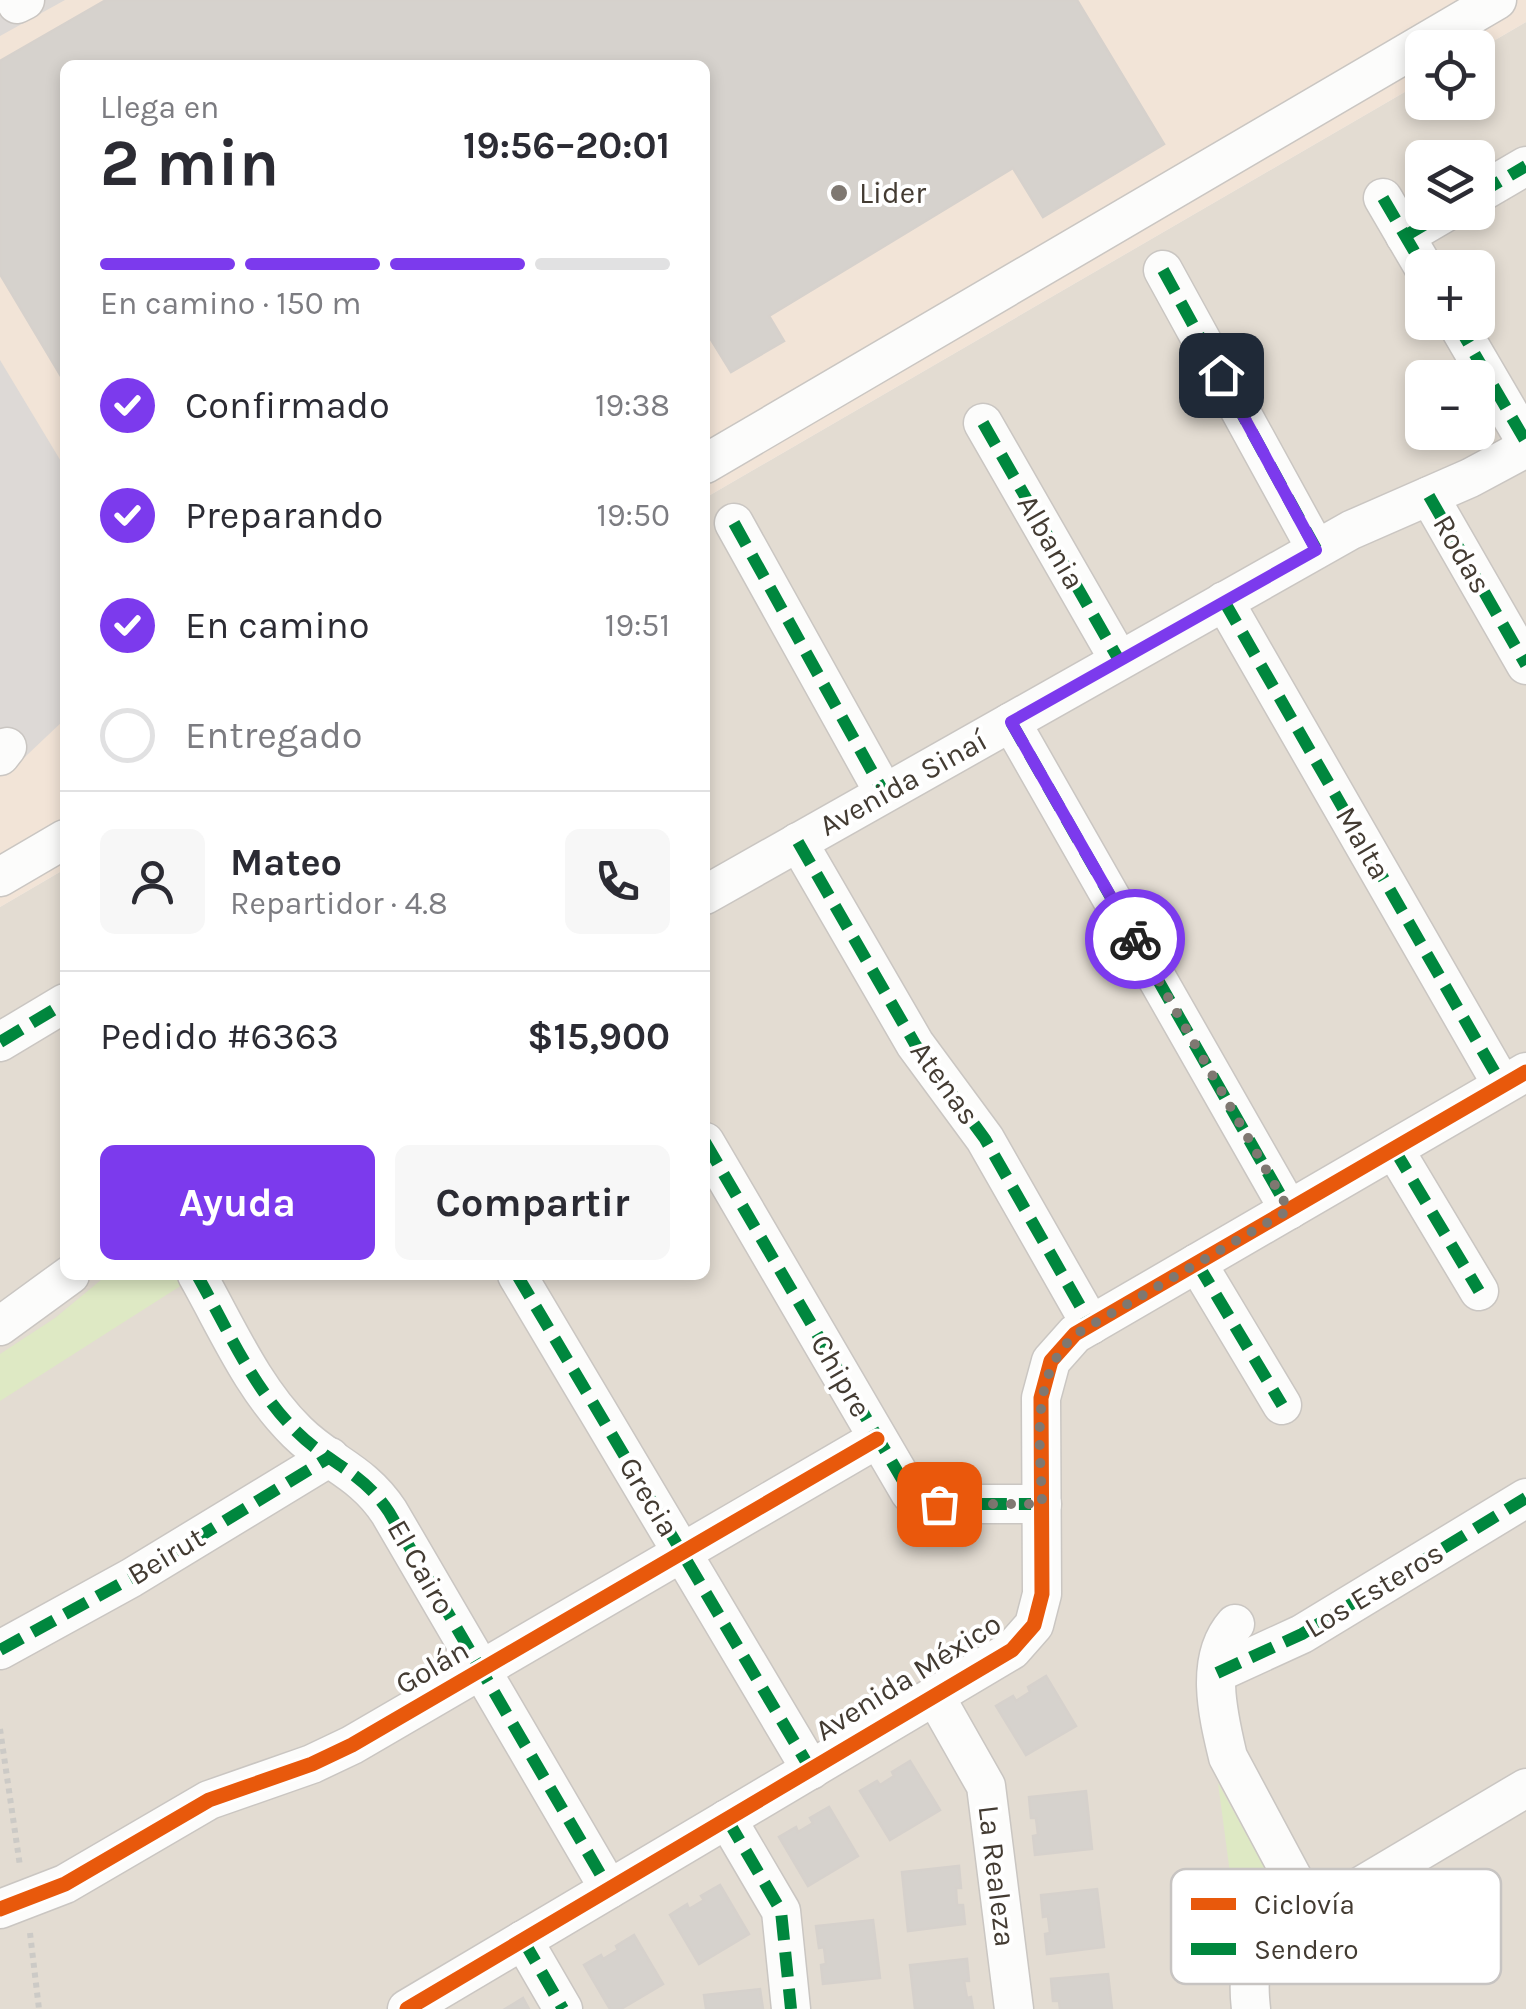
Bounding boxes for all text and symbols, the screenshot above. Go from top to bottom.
map controls [1405,30,1495,450]
button: locate [1405,30,1495,120]
text: Llega en [100,89,219,126]
text: 19:56–20:01 [463,123,670,168]
text: 2 min [100,125,279,201]
button: layers [1405,140,1495,230]
place label: Lider [859,175,926,211]
marker: Lider [828,182,850,204]
button: + [1405,250,1495,340]
text: En camino · 150 m [100,285,361,322]
pin [1179,333,1264,418]
icon: home [1194,348,1249,403]
button: − [1405,360,1495,450]
icon: check [100,378,155,433]
text: Confirmado [185,383,390,428]
text: 19:38 [595,387,670,424]
icon: check [100,488,155,543]
street label: Albania [1010,488,1092,596]
text: Preparando [185,493,383,538]
text: 19:50 [596,497,670,534]
street label: Rodas [1425,508,1499,600]
icon: check [100,598,155,653]
text: En camino [185,603,369,648]
text: 19:51 [605,607,670,644]
text: Entregado [185,713,362,758]
street label: Avenida Sinaí [813,722,993,844]
street label: Malta [1328,800,1398,886]
button: person [100,829,205,934]
button: phone [565,829,670,934]
text: Mateo [230,840,342,885]
text: Repartidor · 4.8 [230,885,448,922]
courier [1085,889,1185,989]
icon: bike [1108,912,1163,967]
text: Pedido #6363 [100,1014,339,1059]
text: $15,900 [527,1014,670,1059]
street label: Atenas [903,1034,987,1132]
button: Ayuda [100,1145,375,1260]
button: Compartir [395,1145,670,1260]
street label: Chipre [803,1328,879,1424]
street label: Grecia [611,1451,687,1543]
pin [897,1462,982,1547]
icon: bag [912,1477,967,1532]
street label: El Cairo [380,1513,462,1621]
street label: Beirut [121,1519,211,1593]
street label: Los Esteros [1298,1534,1450,1646]
street label: Avenida México [808,1605,1008,1749]
street label: Golán [389,1632,475,1702]
street label: La Realeza [970,1803,1024,1949]
legend [1171,1869,1501,1984]
text: Ciclovía [1254,1888,1355,1921]
text: Sendero [1254,1933,1359,1966]

